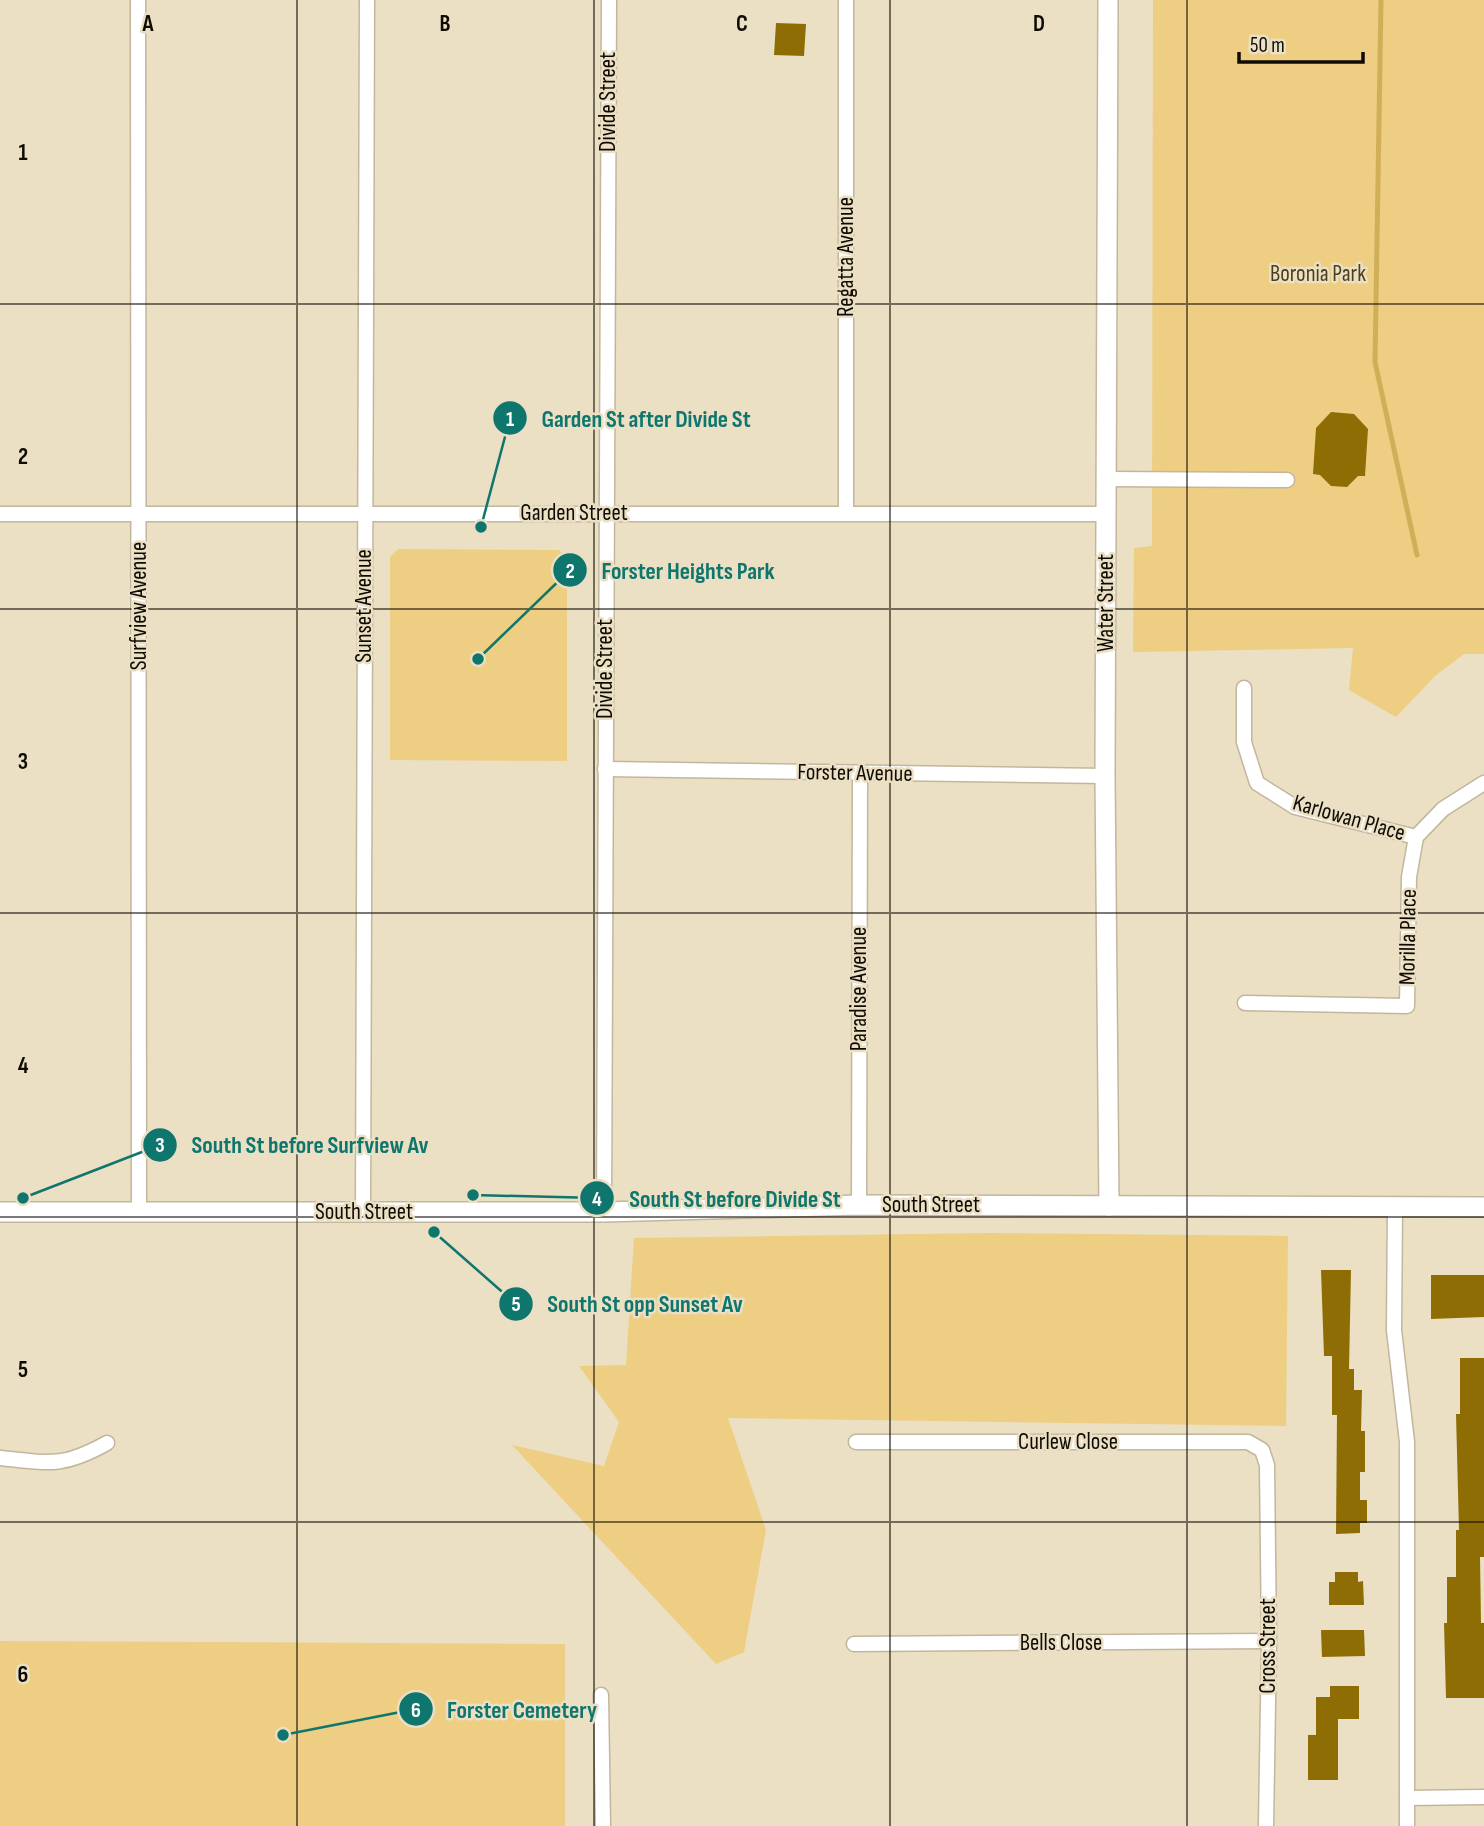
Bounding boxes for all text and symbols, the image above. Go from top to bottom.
text: A [142,10,155,38]
text: B [440,10,451,38]
text: C [736,10,748,38]
text: D [1033,10,1045,38]
scale bar [1239,21,1363,65]
text: 50 m [1250,33,1285,58]
street label: Divide Street [594,52,622,152]
text: 1 [18,139,28,167]
street label: Regatta Avenue [832,197,860,317]
park label: Boronia Park [1270,260,1366,288]
callout: Garden St after Divide St [493,396,765,441]
text: Garden St after Divide St [541,405,751,434]
text: 1 [506,407,514,432]
text: 2 [18,443,28,471]
street label: Garden Street [520,499,628,527]
street label: Surfview Avenue [125,542,153,670]
callout: Forster Heights Park [552,548,788,593]
street label: Sunset Avenue [350,549,378,663]
street label: Water Street [1092,554,1120,652]
text: Forster Heights Park [601,557,775,586]
text: 2 [565,559,575,584]
street label: Divide Street [591,619,619,719]
text: 3 [18,748,28,776]
street label: Forster Avenue [797,758,913,788]
street label: Karlowan Place [1290,789,1408,847]
street label: Morilla Place [1393,889,1423,985]
street label: Paradise Avenue [845,927,873,1051]
text: 4 [18,1052,29,1080]
callout: South St before Surfview Av [142,1122,443,1167]
text: South St before Surfview Av [191,1131,429,1160]
text: 3 [155,1133,165,1158]
callout: South St before Divide St [580,1176,854,1221]
text: South St before Divide St [629,1185,841,1214]
text: 4 [592,1187,602,1212]
street label: South Street [882,1191,980,1219]
street label: South Street [315,1198,413,1226]
callout: South St opp Sunset Av [499,1281,757,1326]
text: South St opp Sunset Av [547,1290,743,1319]
text: 5 [511,1292,521,1317]
text: 5 [18,1356,28,1384]
street label: Curlew Close [1018,1428,1118,1456]
street label: Cross Street [1254,1598,1282,1694]
street label: Bells Close [1020,1629,1102,1657]
text: 6 [18,1661,28,1689]
callout: Forster Cemetery [398,1687,611,1732]
text: Forster Cemetery [447,1696,597,1725]
text: 6 [411,1698,421,1723]

